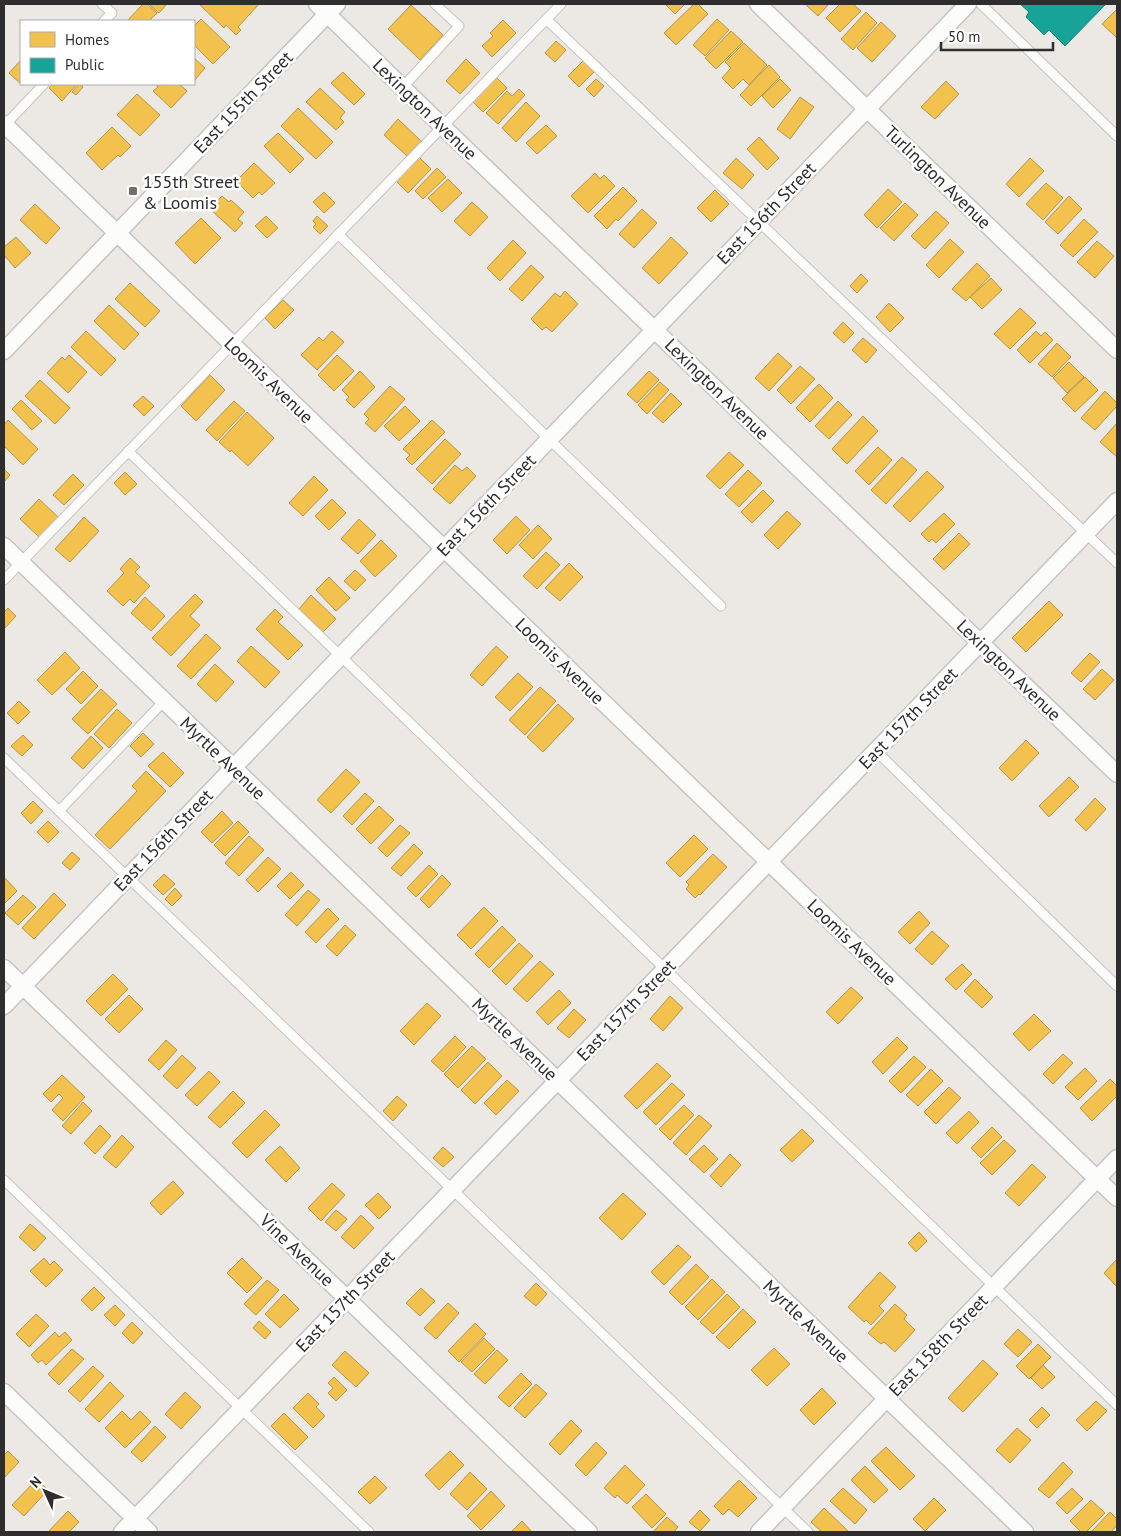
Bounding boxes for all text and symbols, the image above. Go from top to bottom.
legend [20,20,195,85]
scale bar [941,20,1054,52]
text: 50 m [948,27,981,46]
text: Homes [65,30,109,49]
street label: East 155th Street [188,46,298,158]
street label: Lexington Avenue [368,53,482,165]
text: Public [65,55,104,74]
street label: Turlington Avenue [880,120,996,234]
street label: East 156th Street [711,157,821,269]
place label: 155th Street & Loomis [143,170,239,214]
marker: 155th Street & Loomis [127,185,139,197]
street label: Loomis Avenue [220,332,318,428]
street label: Lexington Avenue [660,333,774,445]
street label: East 156th Street [431,449,541,561]
street label: Loomis Avenue [511,613,609,709]
street label: Lexington Avenue [952,614,1066,726]
street label: East 157th Street [854,662,962,774]
street label: Myrtle Avenue [175,711,271,805]
street label: East 156th Street [108,784,218,896]
street label: Loomis Avenue [803,894,901,990]
street label: East 157th Street [572,954,680,1066]
street label: Myrtle Avenue [467,992,563,1086]
street label: Vine Avenue [254,1208,339,1291]
street label: East 157th Street [291,1245,399,1357]
street label: Myrtle Avenue [758,1274,854,1368]
street label: East 158th Street [883,1289,993,1401]
north arrow [20,1466,70,1516]
text: N [26,1472,45,1492]

